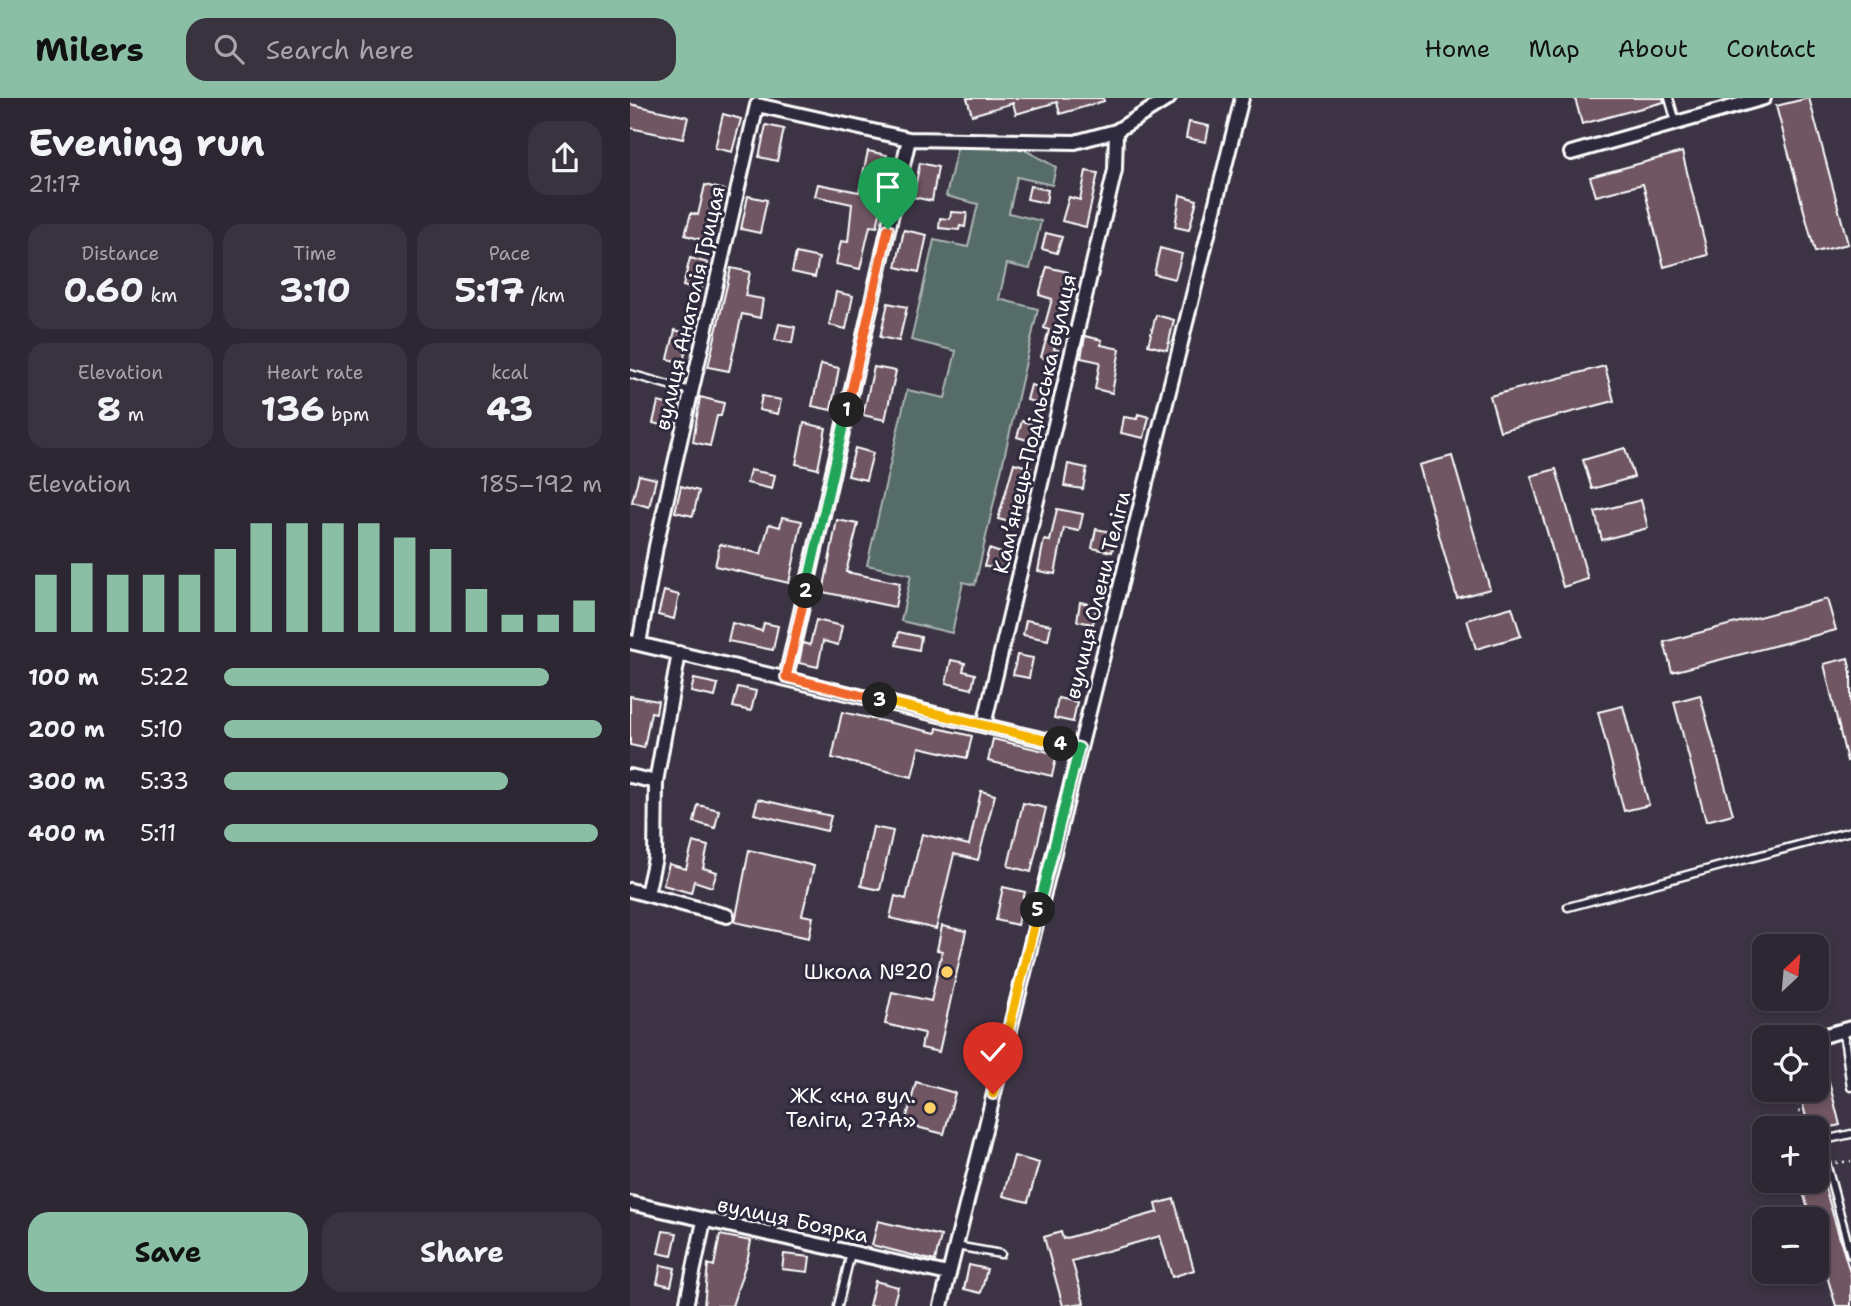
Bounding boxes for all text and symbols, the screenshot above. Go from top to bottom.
search box [186,18,676,81]
text: Milers [35,27,144,72]
icon: search [210,30,248,68]
text: Search here [266,32,414,67]
text: Home [1424,33,1490,65]
text: Map [1528,33,1580,65]
text: About [1618,33,1688,65]
text: Contact [1726,33,1816,65]
text: Evening run [28,117,265,168]
button: share [528,121,602,195]
pin [858,157,918,229]
icon: arrive [869,168,907,206]
text: 21:17 [28,169,81,199]
street label: вулиця Анатолія Грицая [648,183,732,433]
text: Distance [81,241,159,266]
text: Time [293,241,337,266]
text: Pace [489,241,531,266]
text: 0.60 [63,266,144,313]
text: 3:10 [279,266,351,313]
text: 5:17 [454,266,524,313]
street label: Камʼянець-Подільська вулиця [987,271,1083,577]
text: km [144,283,177,308]
text: /km [524,283,565,308]
text: Elevation [78,360,163,385]
text: Heart rate [267,360,363,385]
text: kcal [491,360,528,385]
text: 8 [97,385,121,432]
text: 136 [261,385,325,432]
text: 43 [486,385,533,432]
pin: 1 [830,392,864,428]
text: 1 [842,397,851,422]
text: m [121,402,144,427]
text: bpm [325,402,369,427]
text: Elevation [28,469,131,499]
text: 185–192 m [480,469,602,499]
street label: вулиця Олени Теліги [1059,488,1137,702]
pin: 2 [788,574,824,608]
text: 2 [799,578,812,603]
text: 100 m [28,662,99,692]
text: 5:22 [140,662,189,692]
pin: 3 [862,682,898,718]
text: 3 [873,687,886,712]
text: 200 m [28,714,105,744]
text: 5:10 [140,714,183,744]
pin: 4 [1044,726,1078,762]
text: 4 [1054,731,1067,756]
text: 300 m [28,766,105,796]
text: 5:33 [140,766,189,796]
text: 400 m [28,818,105,848]
text: 5:11 [140,818,176,848]
pin: 5 [1020,892,1056,928]
text: 5 [1032,897,1043,922]
north arrow [1752,934,1829,1012]
map controls [1752,934,1829,1284]
place label: Школа №20 [804,958,933,986]
marker: Школа №20 [939,964,955,980]
pin [963,1022,1023,1094]
button: locate [1752,1025,1829,1102]
icon: check [974,1033,1012,1071]
place label: ЖК «на вул. Теліги, 27А» [786,1082,916,1134]
marker: ЖК «на вул. Теліги, 27А» [922,1100,938,1116]
button: + [1752,1116,1829,1193]
street label: вулиця Боярка [715,1190,871,1250]
button: − [1752,1207,1829,1284]
button: Save [28,1212,308,1292]
button: Share [322,1212,602,1292]

